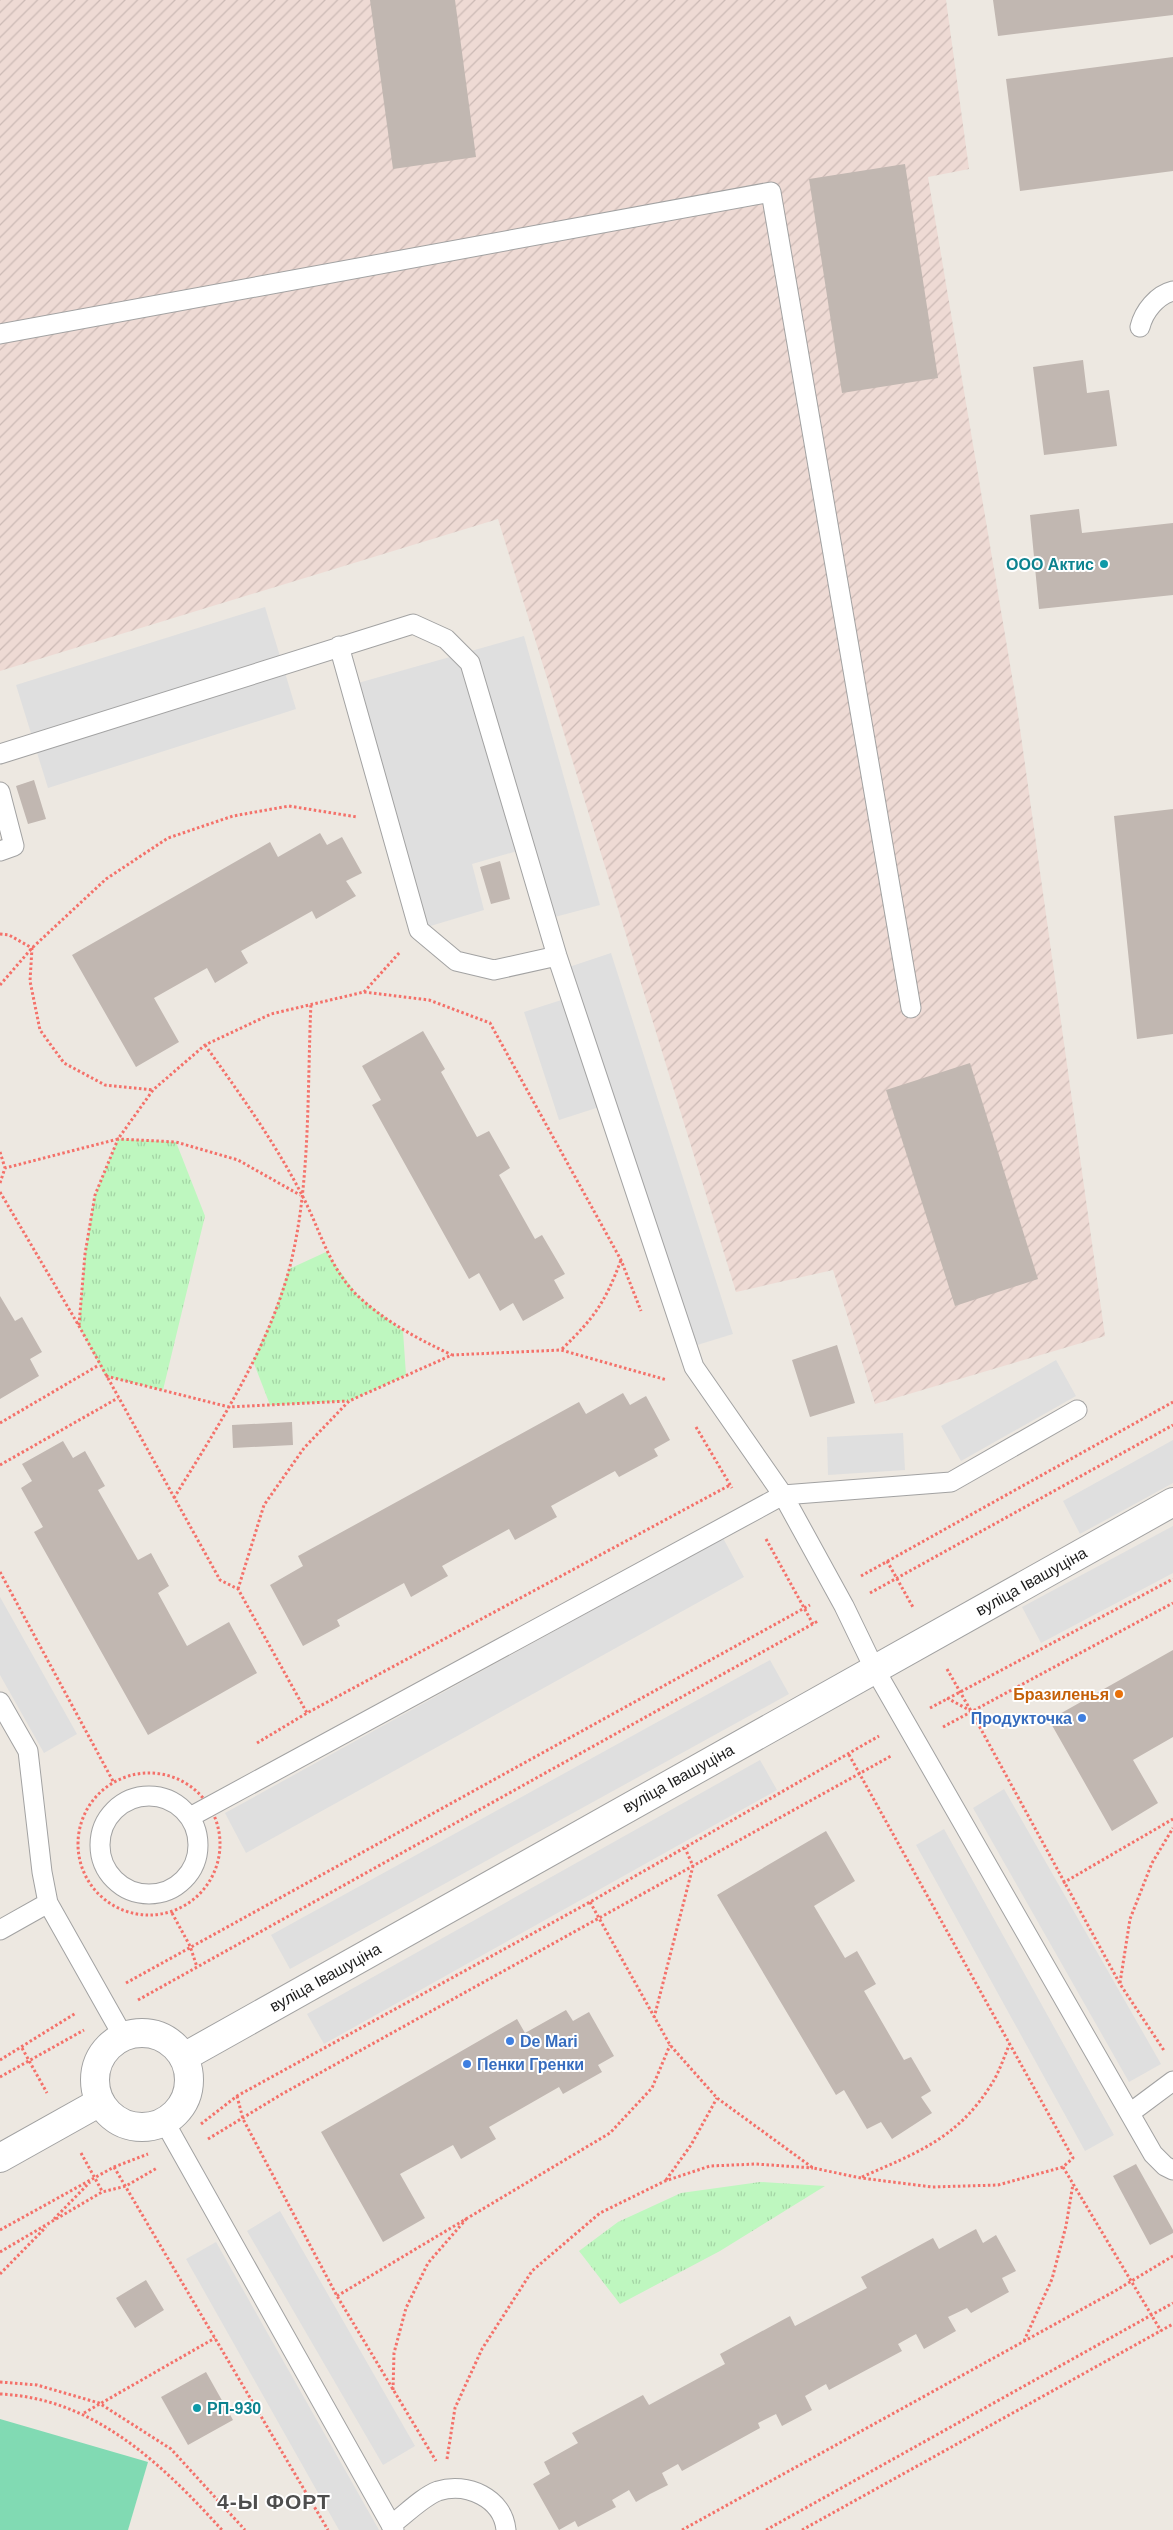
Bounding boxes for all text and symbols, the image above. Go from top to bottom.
place label: ООО Актис [1006,556,1094,573]
marker: ООО Актис [1098,558,1110,570]
street label: вуліца Івашуціна [973,1544,1090,1619]
place label: Бразиленья [1013,1686,1109,1703]
marker: Бразиленья [1113,1688,1125,1700]
place label: Продукточка [971,1710,1072,1727]
marker: Продукточка [1076,1712,1088,1724]
street label: вуліца Івашуціна [620,1741,737,1816]
street label: вуліца Івашуціна [267,1940,384,2015]
place label: De Mari [520,2033,578,2050]
marker: De Mari [504,2035,516,2047]
place label: Пенки Гренки [477,2056,584,2073]
marker: Пенки Гренки [461,2058,473,2070]
place label: РП-930 [207,2400,261,2417]
marker: РП-930 [191,2402,203,2414]
district label: 4-Ы ФОРТ [217,2490,331,2513]

